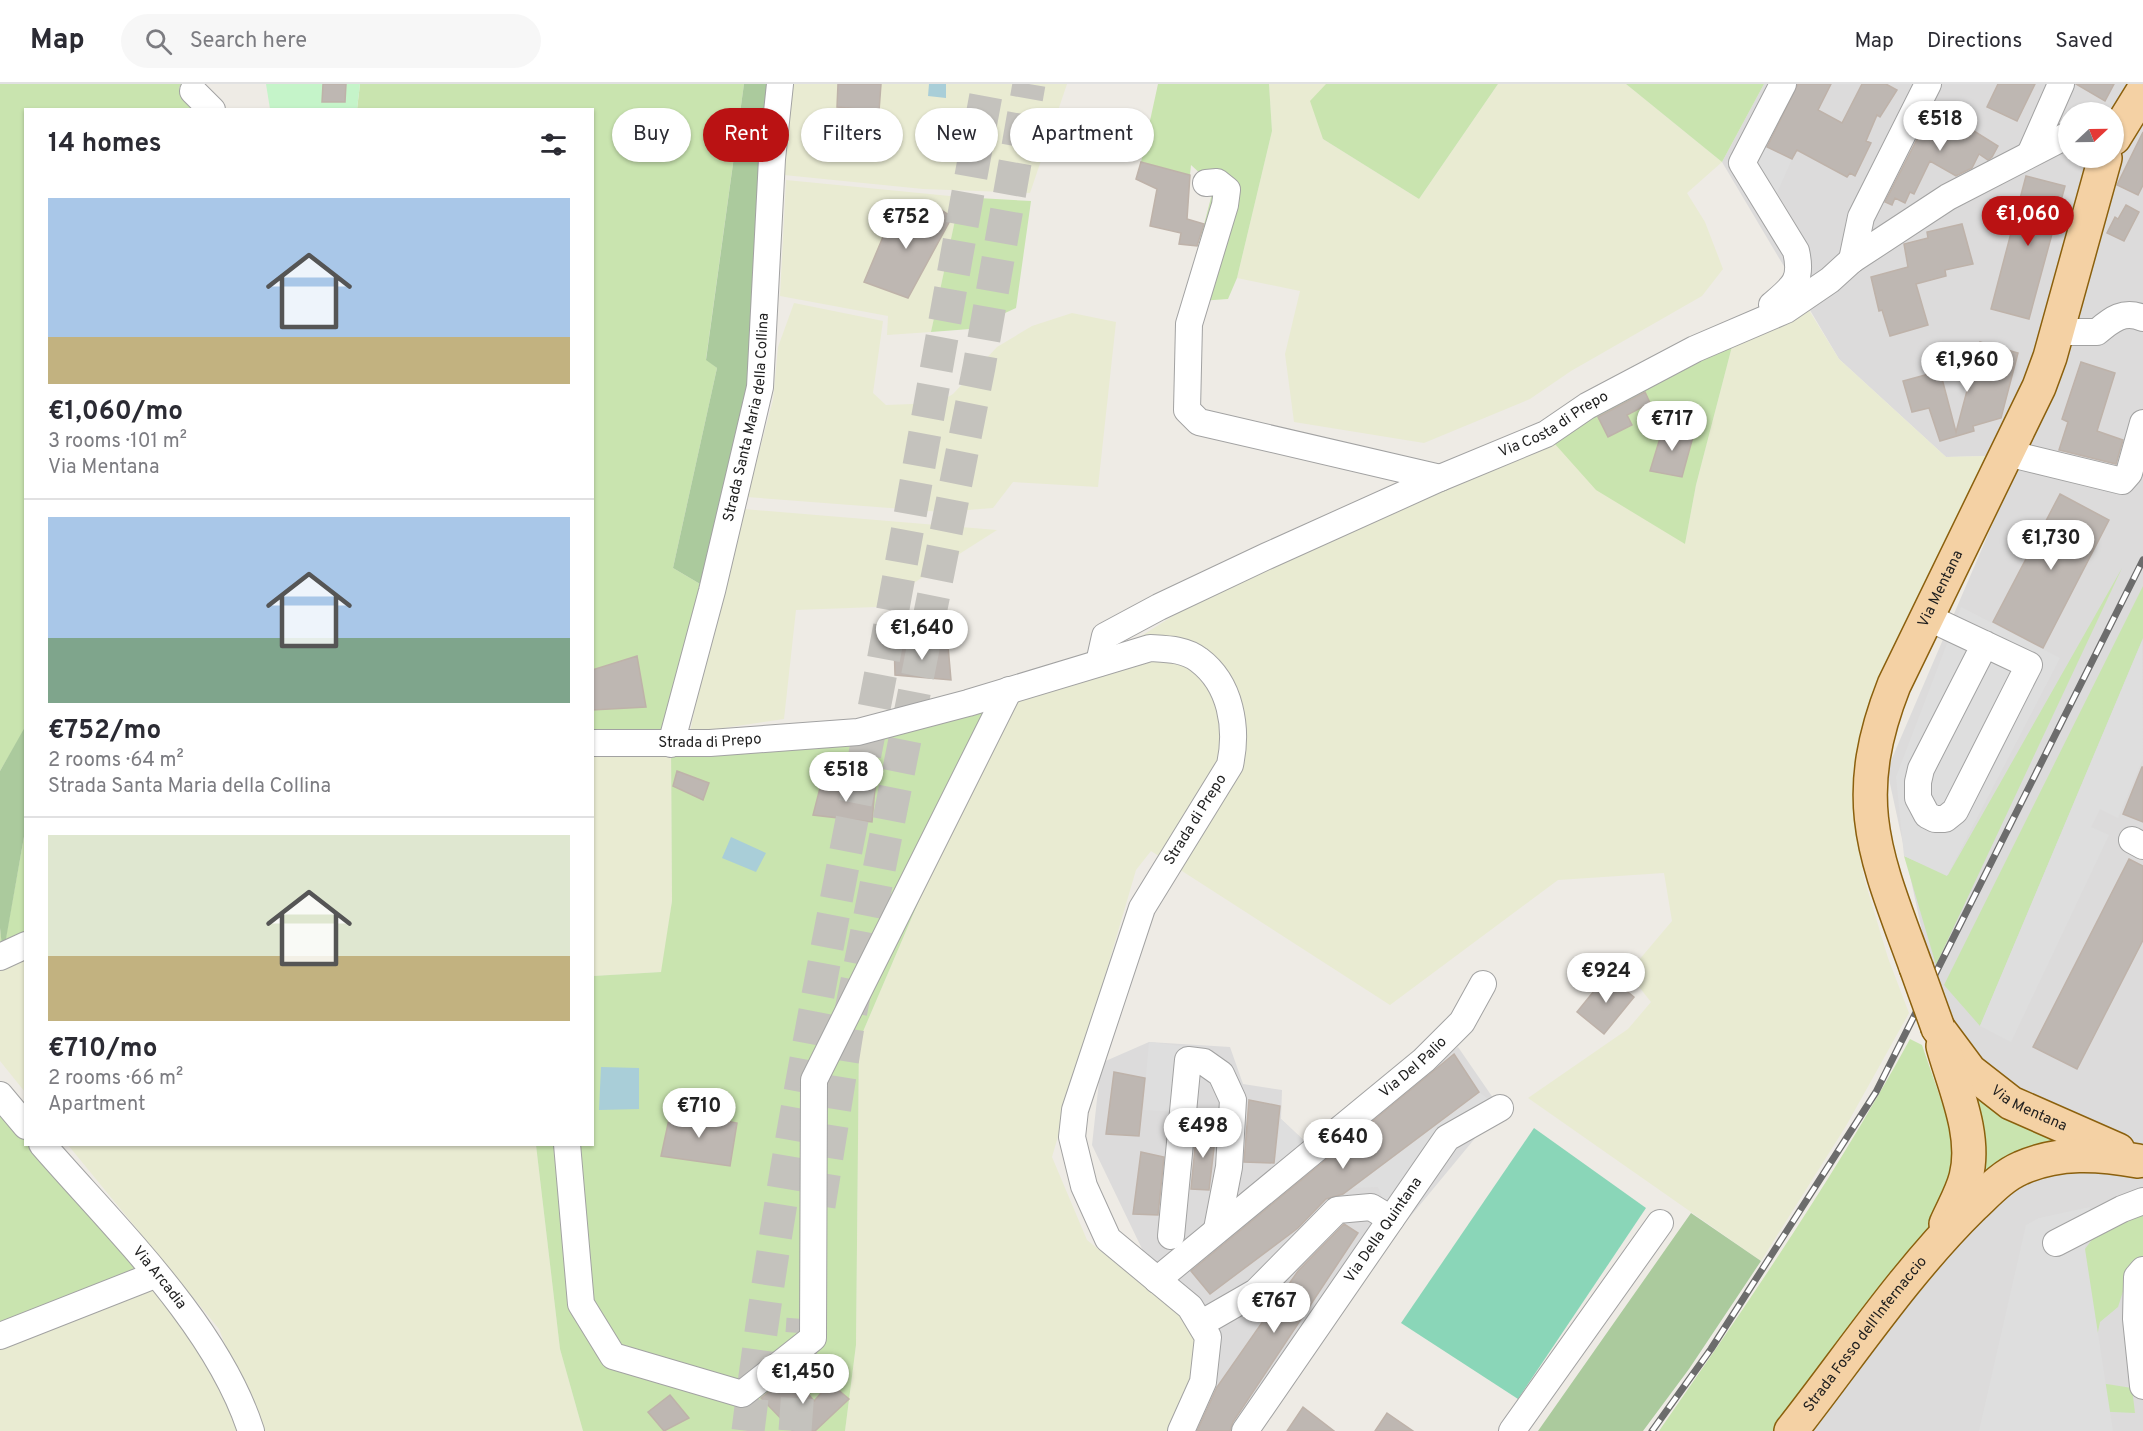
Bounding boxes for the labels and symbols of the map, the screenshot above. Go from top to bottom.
pin: €518 [1904,101,1976,152]
north arrow [2058,102,2124,168]
pin: €1,060 [1979,196,2077,247]
pin: €752 [870,199,942,250]
street label: Strada Santa Maria della Collina [719,312,773,524]
pin: €1,960 [1918,342,2016,393]
street label: Via Costa di Prepo [1496,387,1612,462]
pin: €717 [1636,401,1708,452]
pin: €1,730 [2002,520,2100,571]
street label: Via Mentana [1914,547,1968,631]
pin: €1,640 [873,610,971,661]
street label: Strada di Prepo [658,730,762,753]
pin: €518 [810,752,882,803]
street label: Strada di Prepo [1161,771,1231,869]
pin: €924 [1570,953,1642,1004]
street label: Via Del Palio [1376,1033,1451,1102]
street label: Via Mentana [1987,1081,2070,1136]
pin: €710 [663,1088,735,1139]
pin: €498 [1167,1108,1239,1159]
pin: €640 [1307,1119,1379,1170]
street label: Via Della Quintana [1340,1174,1427,1287]
street label: Via Arcadia [128,1242,191,1313]
street label: Strada Fosso dell'Infernaccio [1799,1253,1931,1416]
pin: €767 [1238,1283,1310,1334]
pin: €1,450 [754,1354,852,1405]

